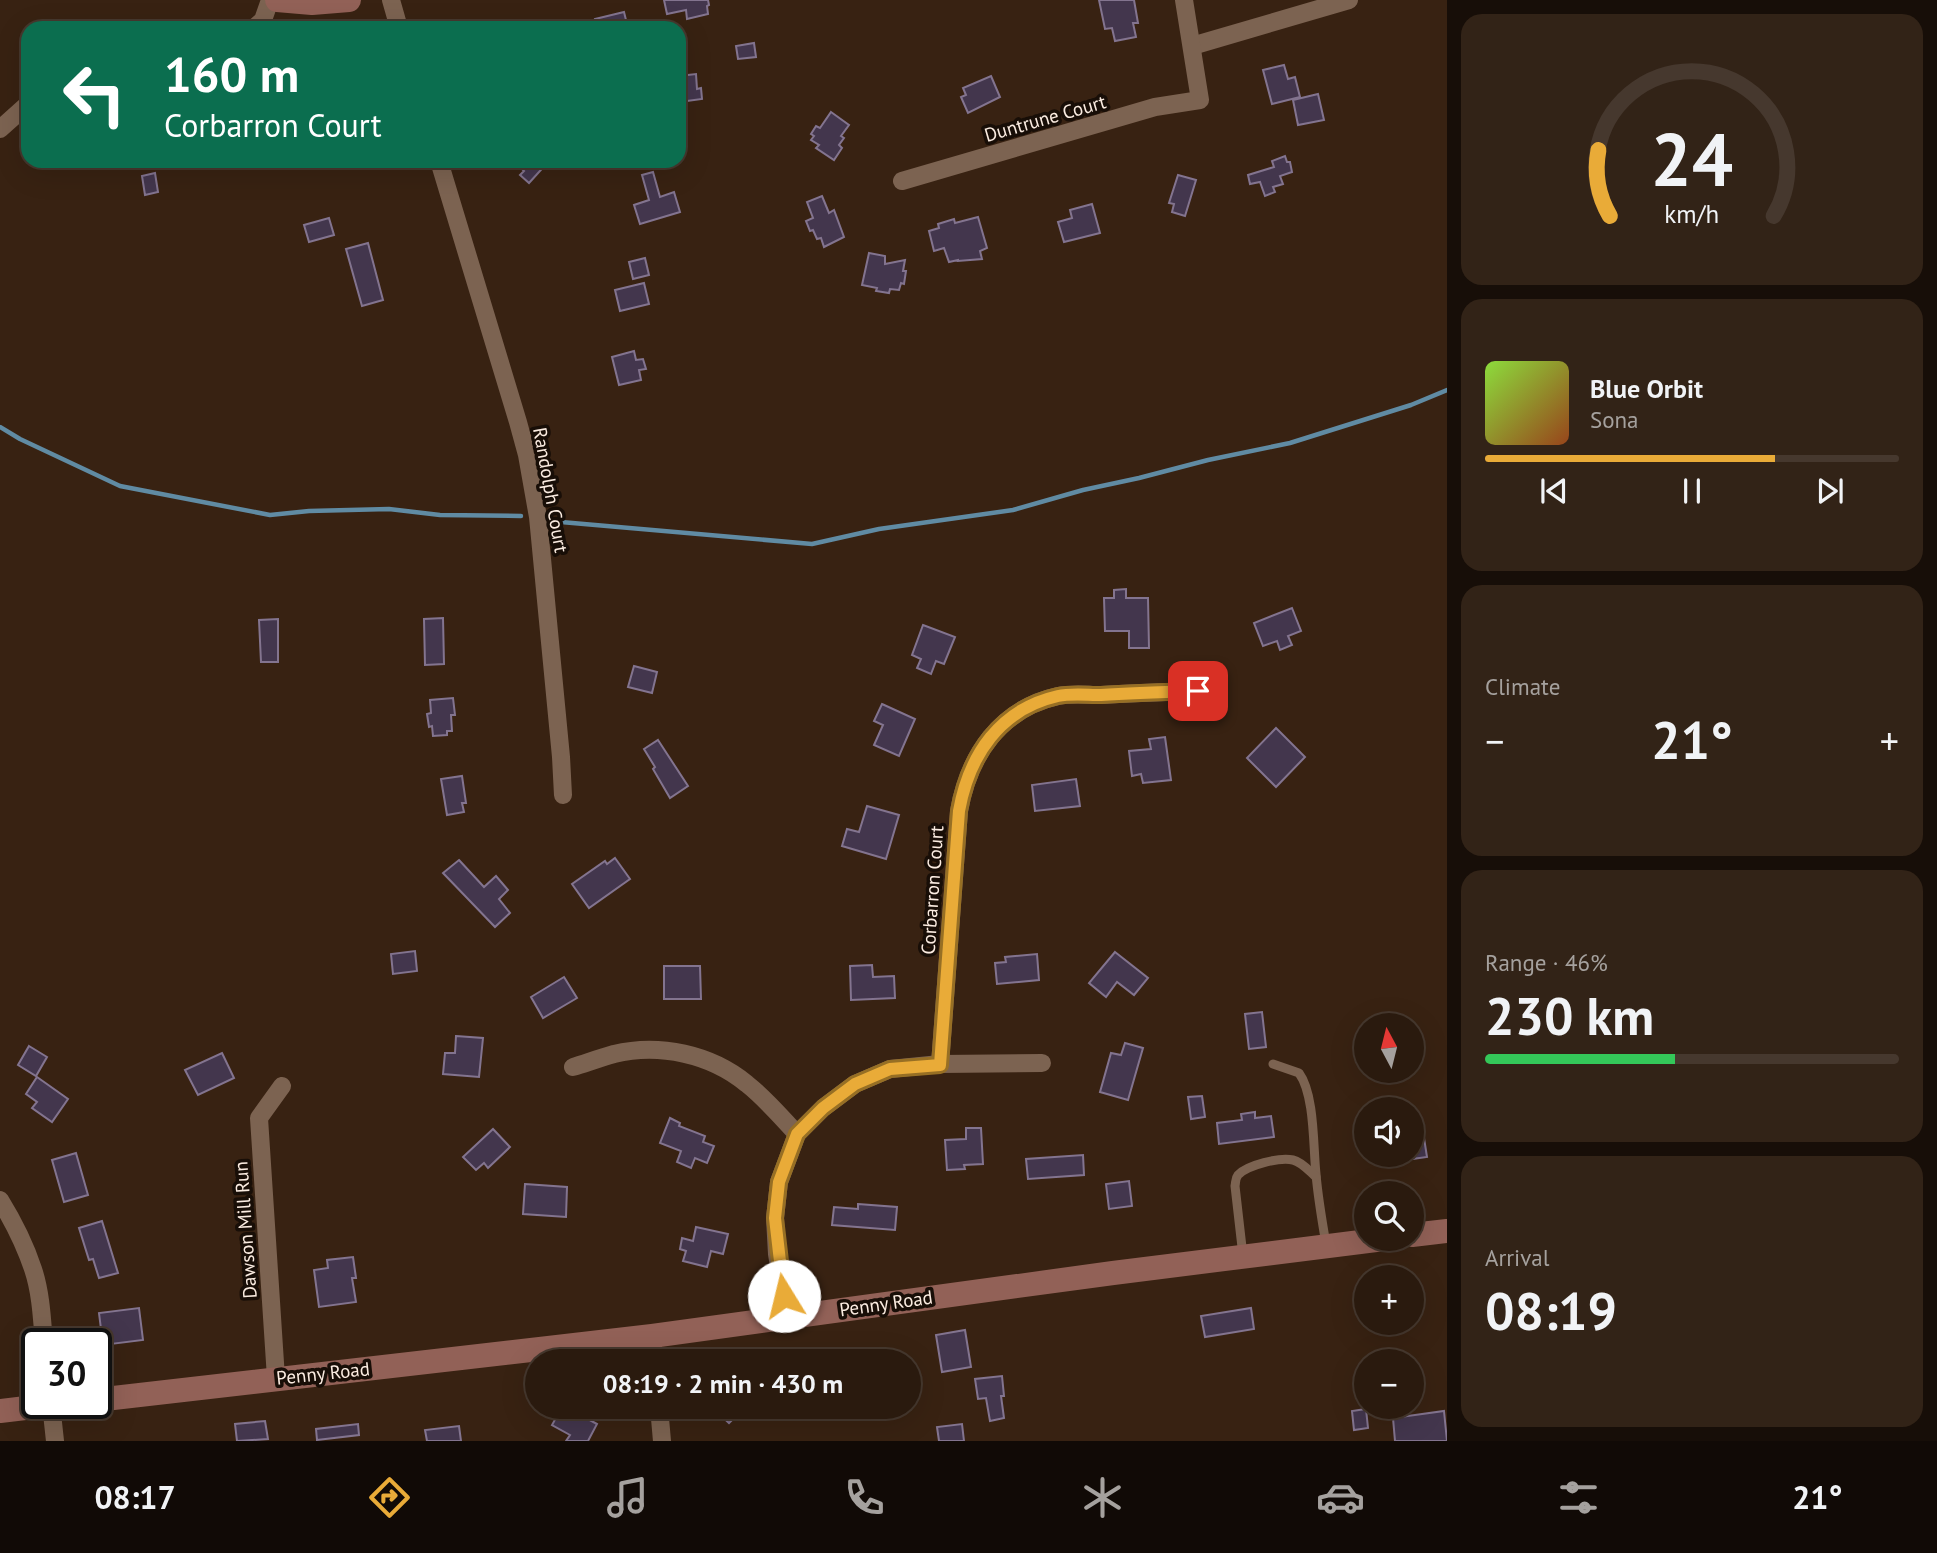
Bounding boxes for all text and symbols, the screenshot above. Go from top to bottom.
text: 160 m [164,42,299,106]
icon: left [49,49,140,140]
street label: Duntrune Court [981,89,1109,147]
text: Corbarron Court [164,104,382,146]
text: 24 [1651,112,1733,206]
text: km/h [1665,198,1719,230]
text: Blue Orbit [1590,372,1703,405]
text: Sona [1590,405,1639,434]
street label: Randolph Court [528,426,574,555]
icon: previous [1535,472,1573,510]
icon: pause [1673,472,1711,510]
icon: next [1811,472,1849,510]
pin [1168,661,1228,721]
icon: arrive [1179,672,1217,710]
text: Climate [1485,672,1560,701]
text: 21° [1651,706,1733,773]
text: − [1485,716,1504,765]
text: + [1880,716,1899,765]
street label: Corbarron Court [916,824,949,955]
text: Range · 46% [1485,948,1608,977]
text: 230 km [1485,982,1654,1049]
north arrow [1354,1013,1424,1083]
map controls [1354,1013,1424,1419]
button: sound [1354,1097,1424,1167]
street label: Dawson Mill Run [228,1161,262,1299]
button: search [1354,1181,1424,1251]
text: Arrival [1485,1243,1549,1272]
position arrow [747,1259,821,1333]
button: + [1354,1265,1424,1335]
text: 08:19 [1485,1277,1617,1344]
street label: Penny Road [838,1285,934,1321]
speed limit sign: 30 [21,1328,112,1419]
button: − [1354,1349,1424,1419]
street label: Penny Road [275,1356,371,1390]
text: 08:19 · 2 min · 430 m [603,1367,843,1400]
icon: directions [365,1473,414,1522]
icon: music [603,1473,652,1522]
icon: phone [840,1473,889,1522]
icon: climate [1078,1473,1127,1522]
icon: car [1316,1473,1365,1522]
icon: filters [1554,1473,1603,1522]
text: 08:17 [94,1476,176,1518]
text: 21° [1792,1476,1843,1518]

